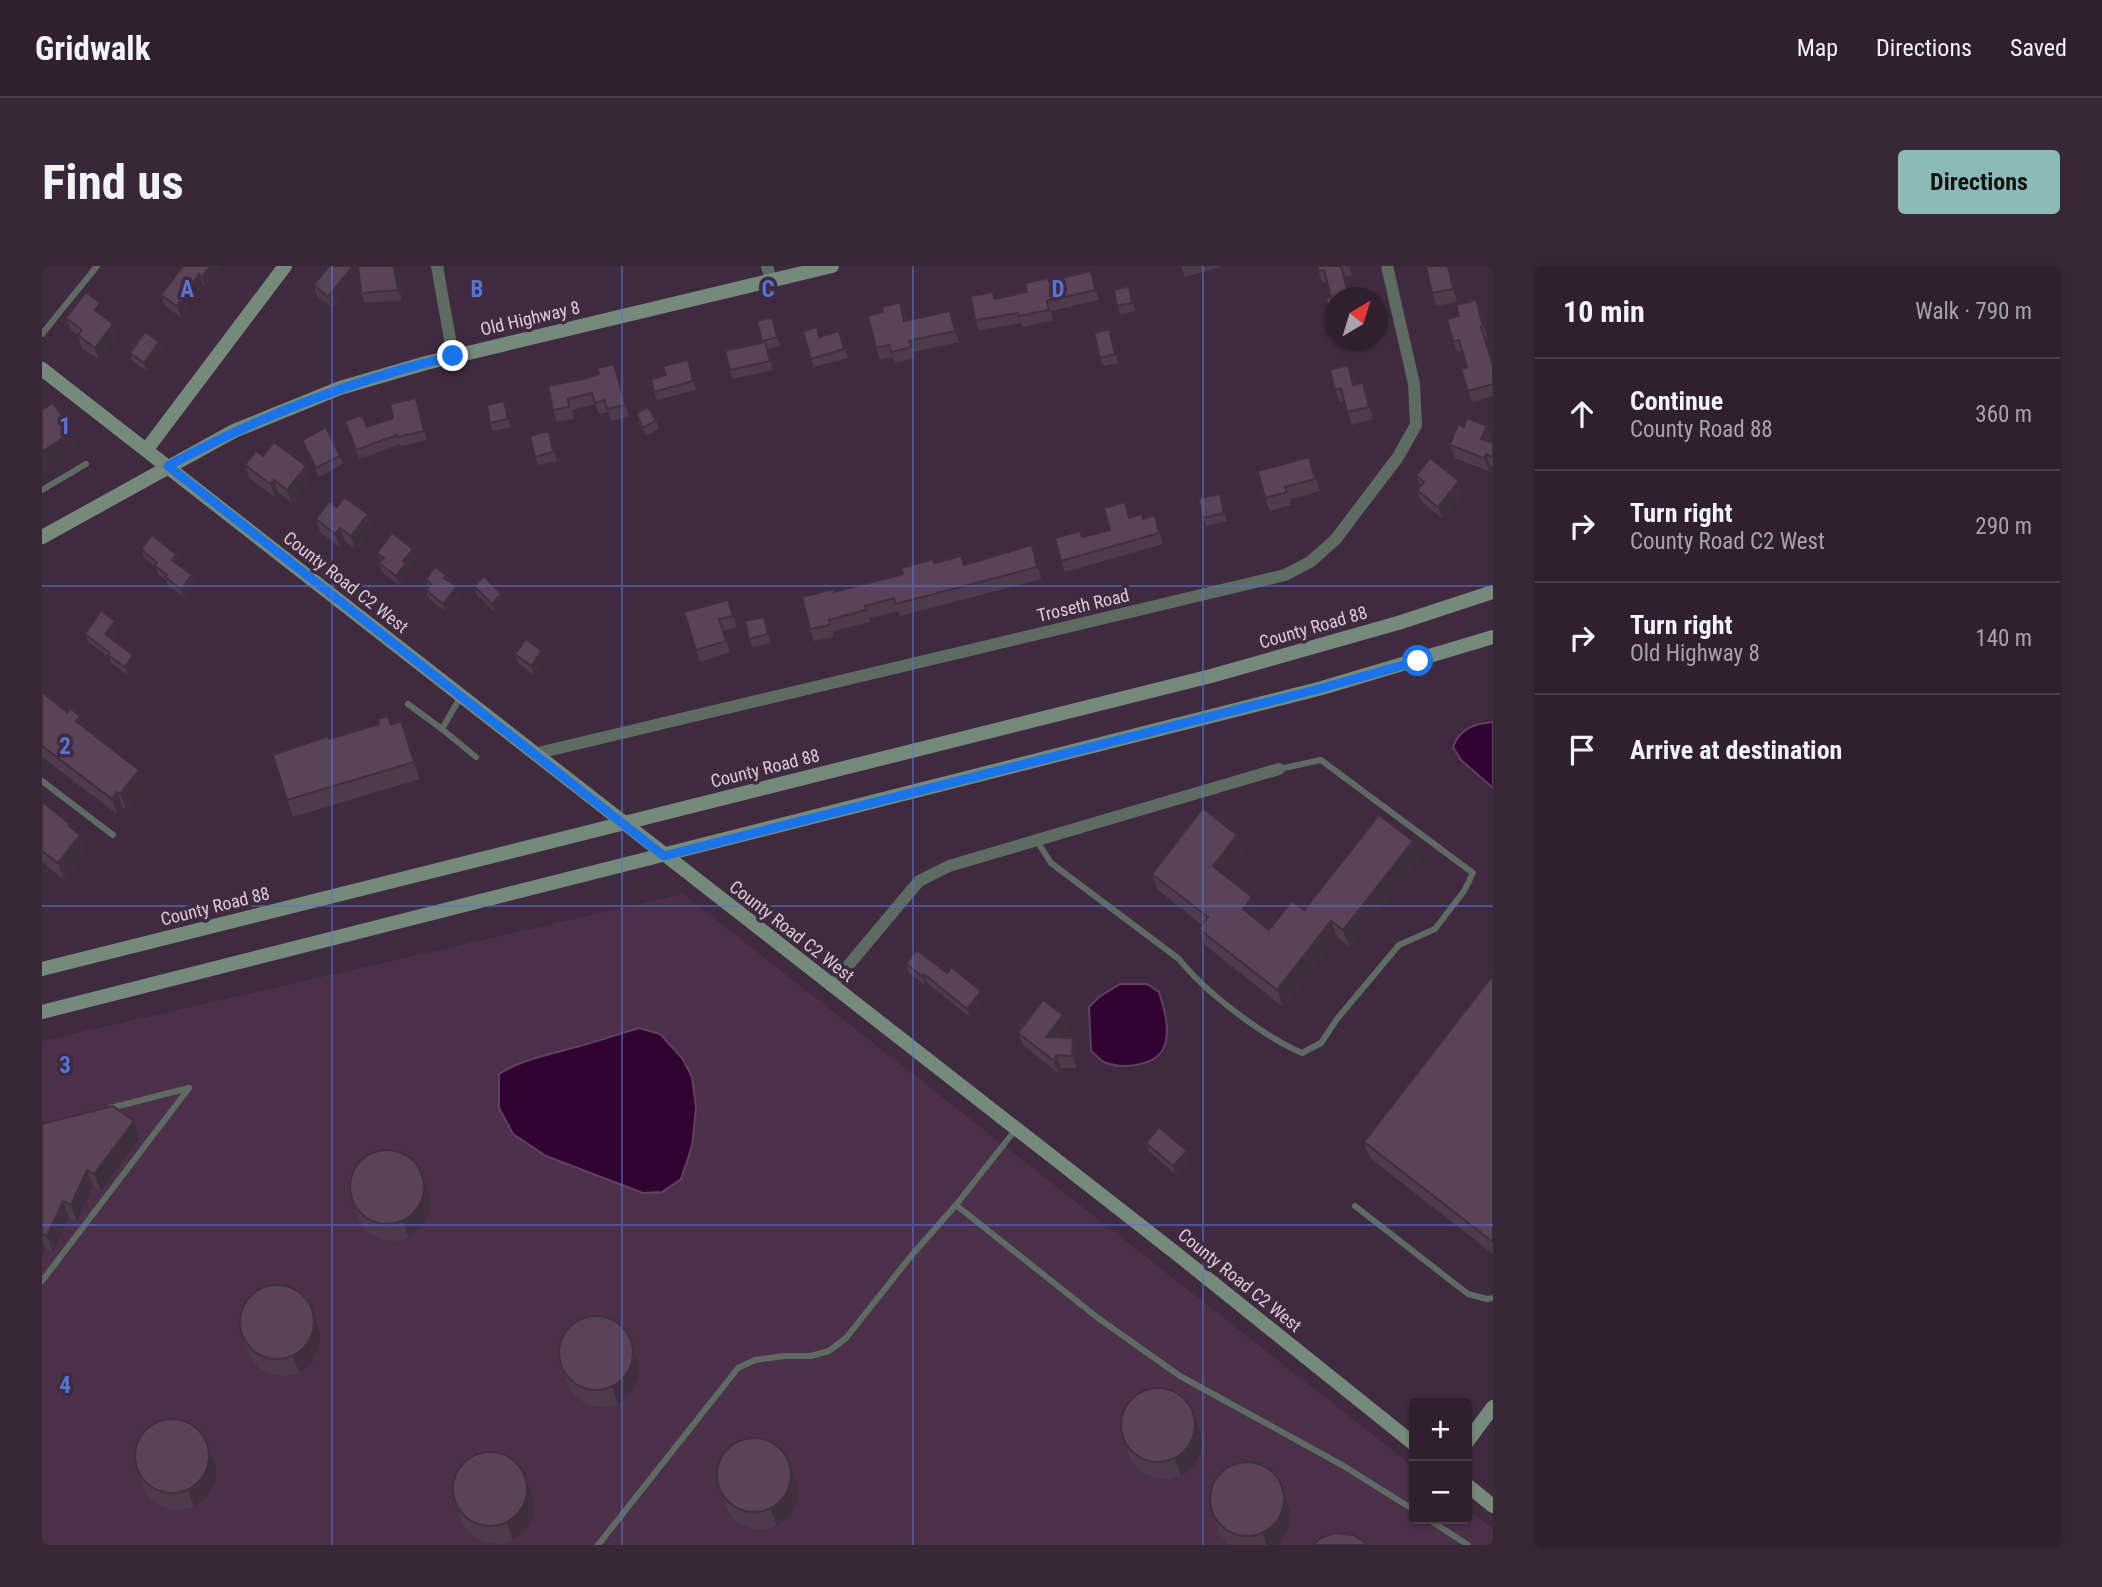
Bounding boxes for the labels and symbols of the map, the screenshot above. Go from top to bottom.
text: A [180,276,194,303]
text: B [471,276,483,303]
text: C [761,276,775,303]
text: D [1052,276,1065,303]
north arrow [1325,287,1388,350]
street label: Old Highway 8 [478,296,582,340]
route end [437,340,468,371]
text: 1 [59,413,71,440]
street label: County Road C2 West [279,527,413,637]
street label: Troseth Road [1035,584,1131,626]
street label: County Road 88 [1256,602,1370,652]
route start [1402,645,1433,676]
text: 2 [59,733,71,760]
street label: County Road 88 [708,744,822,792]
street label: County Road C2 West [725,876,859,986]
street label: County Road 88 [158,882,272,930]
text: 3 [59,1052,71,1079]
street label: County Road C2 West [1174,1224,1306,1336]
text: 4 [59,1372,71,1399]

